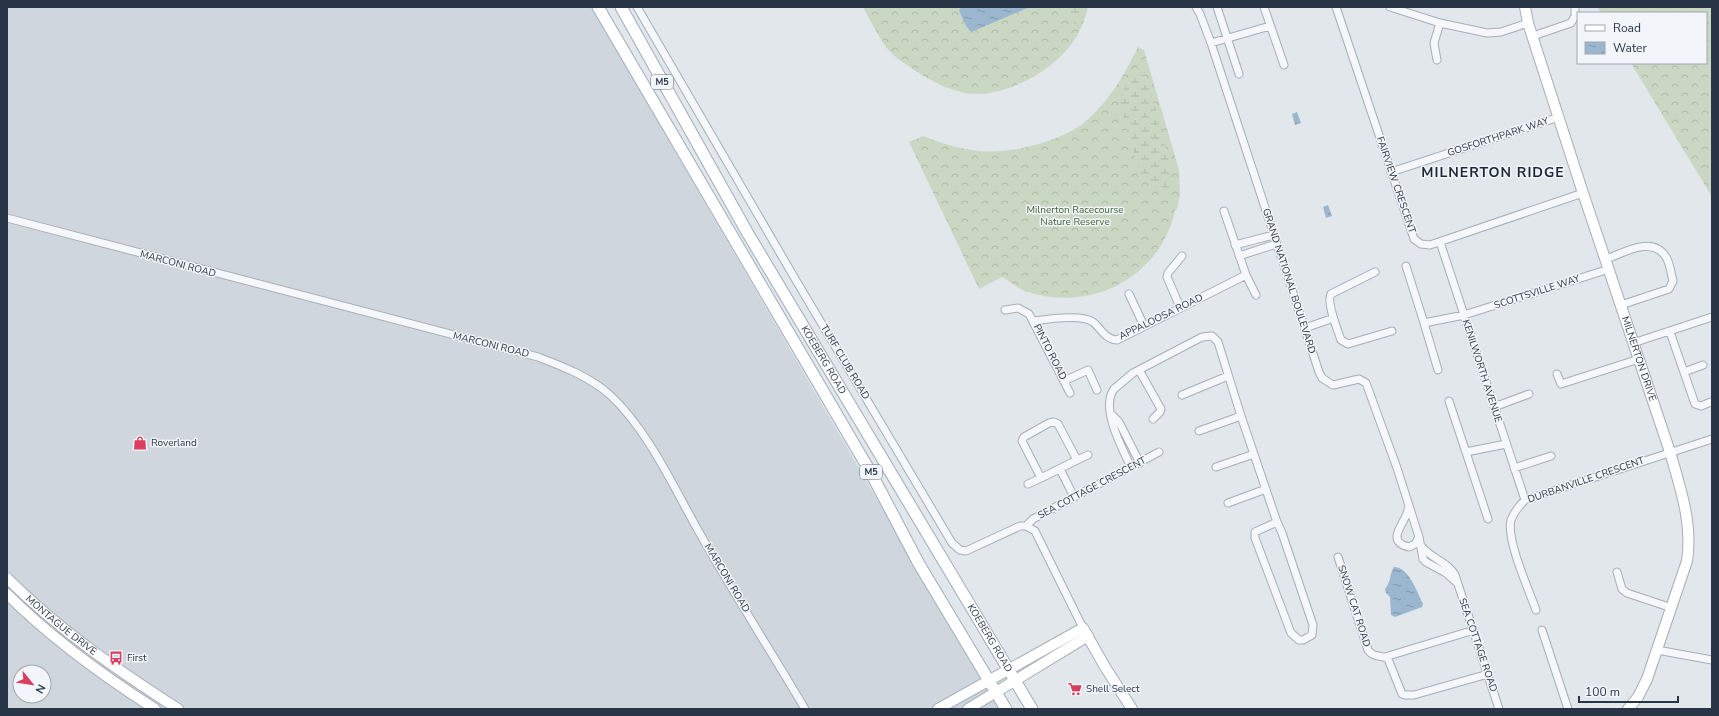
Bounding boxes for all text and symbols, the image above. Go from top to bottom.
legend [1577,12,1707,64]
text: Road [1613,20,1641,36]
text: Water [1613,40,1647,56]
road number: M5 [651,75,673,89]
street label: GOSFORTHPARK WAY [1446,114,1551,160]
street label: FAIRVIEW CRESCENT [1373,135,1419,235]
district label: MILNERTON RIDGE [1421,163,1565,182]
park label: Milnerton Racecourse Nature Reserve [1026,203,1124,229]
street label: GRAND NATIONAL BOULEVARD [1259,207,1319,355]
street label: MARCONI ROAD [138,247,218,281]
street label: SCOTTSVILLE WAY [1492,271,1583,313]
street label: APPALOOSA ROAD [1117,291,1205,343]
street label: MILNERTON DRIVE [1618,315,1660,403]
street label: KENILWORTH AVENUE [1459,318,1505,425]
street label: TURF CLUB ROAD [817,322,873,402]
street label: PINTO ROAD [1030,322,1070,382]
street label: KOEBERG ROAD [798,323,849,397]
street label: MARCONI ROAD [451,329,531,361]
shop icon: Roverland [132,435,148,451]
place label: Roverland [151,436,197,450]
street label: SEA COTTAGE CRESCENT [1035,453,1149,523]
street label: DURBANVILLE CRESCENT [1526,453,1646,507]
road number: M5 [860,465,882,479]
street label: MARCONI ROAD [701,541,753,615]
street label: SNOW CAT ROAD [1334,563,1374,649]
street label: MONTAGUE DRIVE [22,592,100,659]
street label: SEA COTTAGE ROAD [1455,596,1501,694]
street label: KOEBERG ROAD [964,601,1016,675]
bus stop icon: First [108,650,124,666]
place label: First [127,651,147,665]
north arrow [12,664,52,704]
scale bar [1579,678,1678,704]
text: N [32,681,49,696]
supermarket icon: Shell Select [1067,681,1083,697]
place label: Shell Select [1086,682,1140,696]
text: 100 m [1585,684,1620,700]

